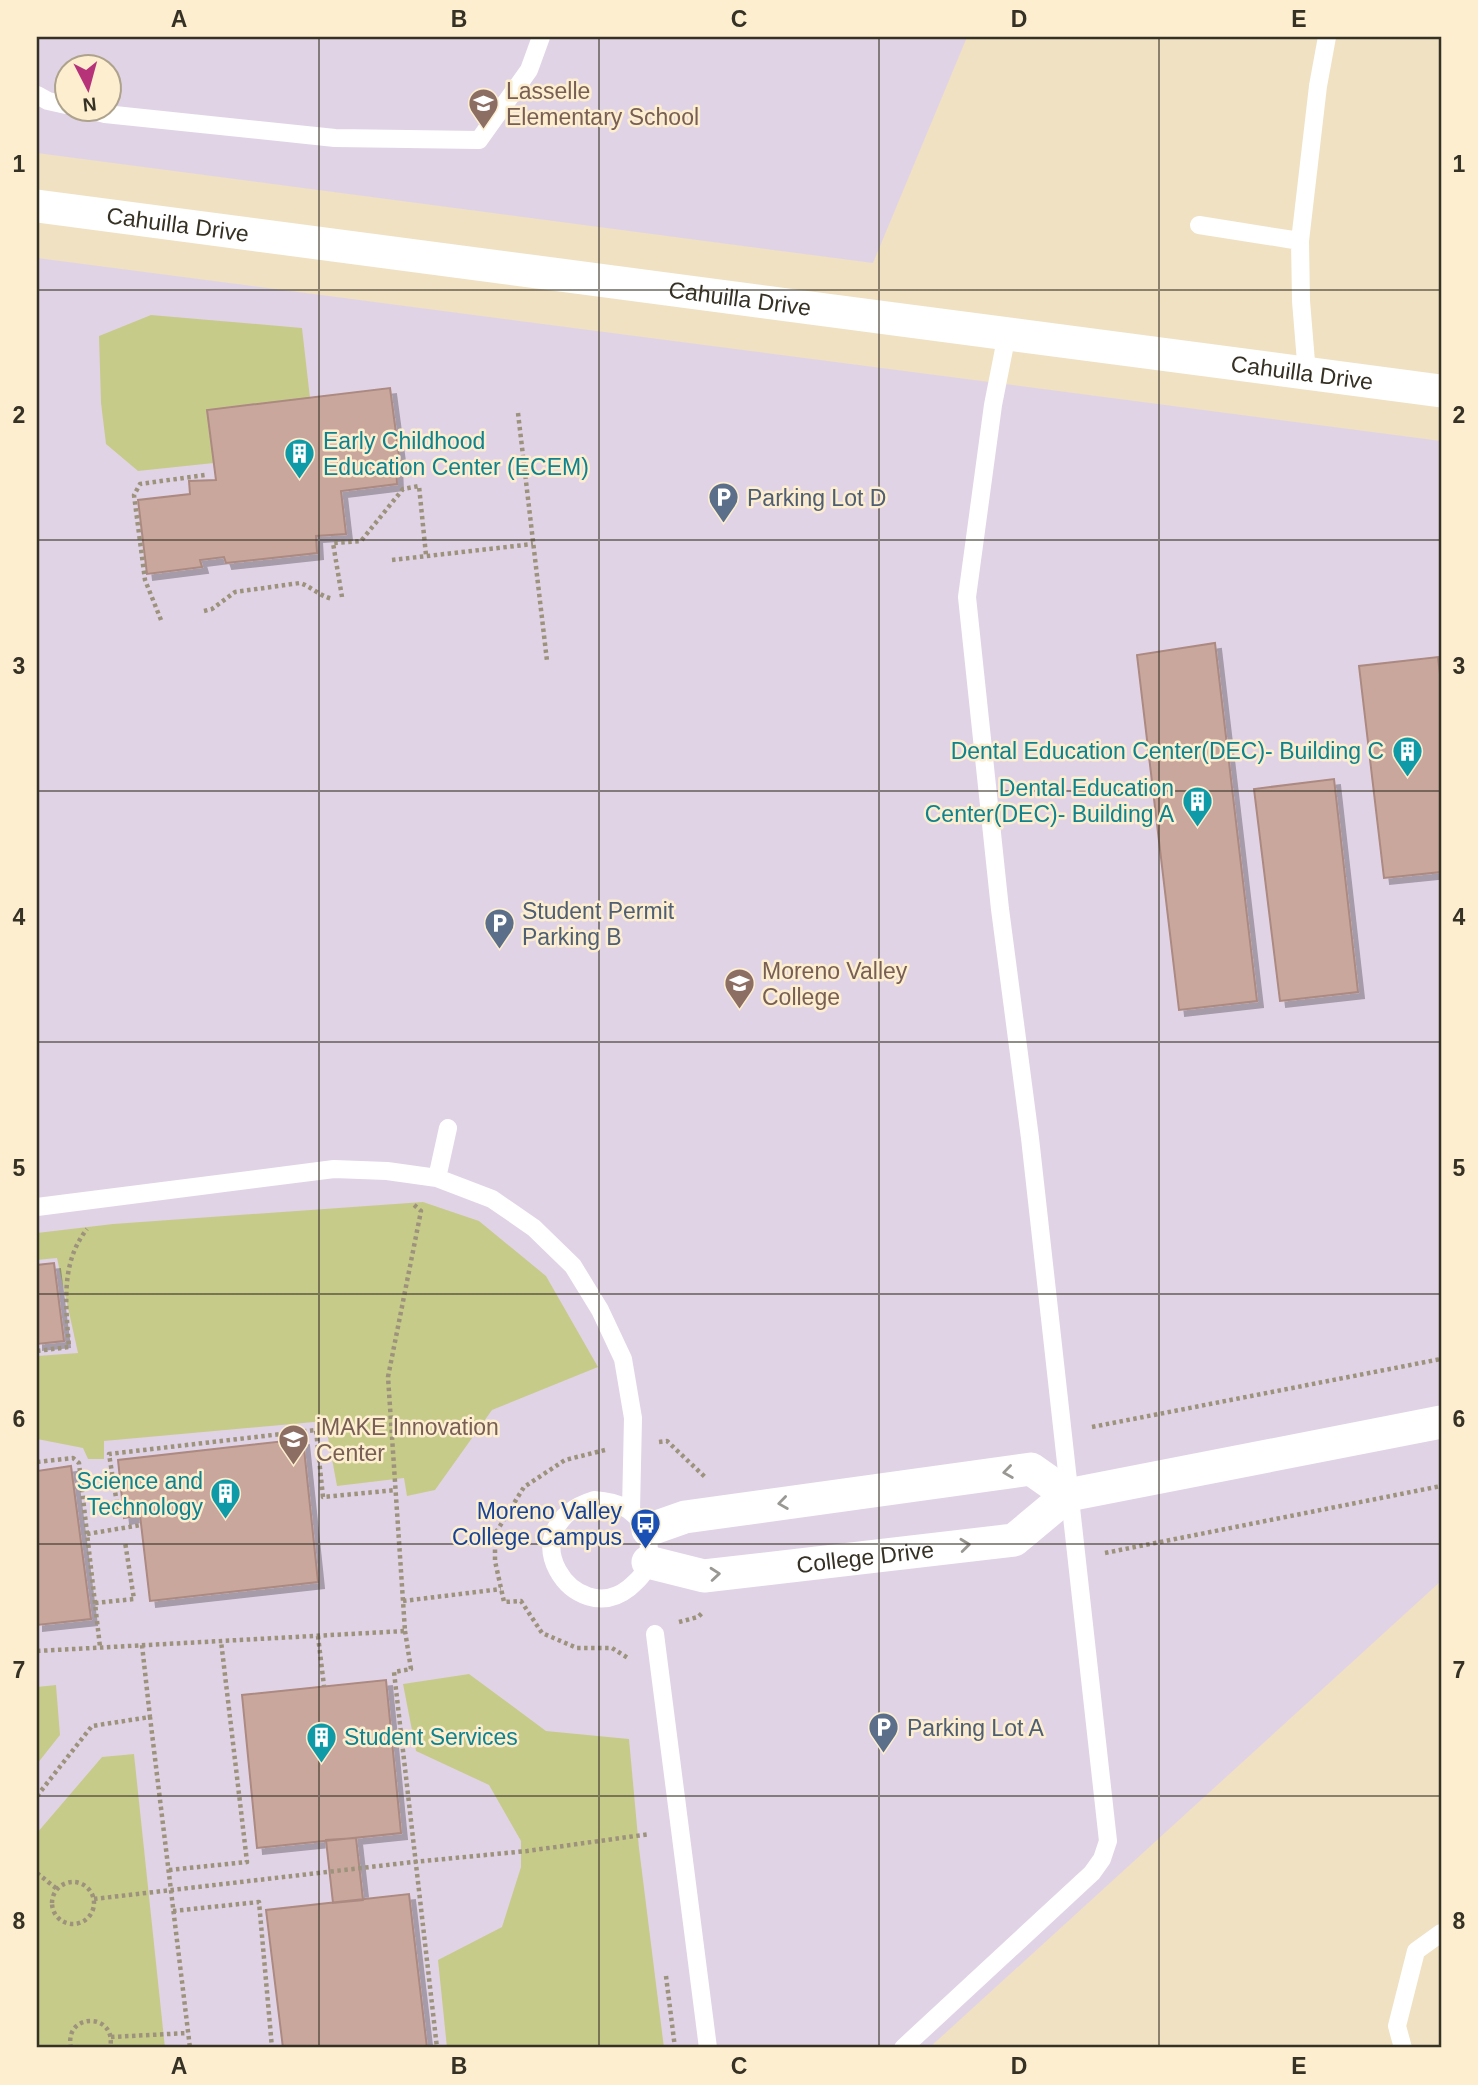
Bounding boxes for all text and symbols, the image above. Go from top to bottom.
text: A [171,6,187,32]
text: B [451,6,467,32]
text: C [731,6,747,32]
text: D [1011,6,1027,32]
text: E [1291,6,1307,32]
north arrow [52,52,122,122]
place label: Lasselle Elementary School [506,78,699,130]
school or university icon: Lasselle Elementary School [466,87,500,131]
text: N [82,93,98,116]
text: 1 [13,151,26,177]
text: 1 [1453,151,1466,177]
street label: Cahuilla Drive [105,202,251,247]
street label: Cahuilla Drive [667,276,813,321]
street label: Cahuilla Drive [1229,350,1375,395]
text: 2 [13,402,25,428]
text: 2 [1453,402,1465,428]
place label: Early Childhood Education Center (ECEM) [323,428,589,480]
building icon: Early Childhood Education Center (ECEM) [283,437,317,481]
parking icon: Parking Lot D [707,481,741,525]
place label: Parking Lot D [747,485,886,511]
text: 3 [13,653,25,679]
text: 3 [1453,653,1465,679]
building icon: Dental Education Center(DEC)- Building C [1390,734,1424,778]
place label: Dental Education Center(DEC)- Building C [951,738,1384,764]
place label: Dental Education Center(DEC)- Building A [925,775,1175,827]
building icon: Dental Education Center(DEC)- Building A [1180,784,1214,828]
place label: Student Permit Parking B [522,898,675,950]
text: 4 [13,904,26,930]
text: 4 [1453,904,1466,930]
parking icon: Student Permit Parking B [482,907,516,951]
place label: Moreno Valley College [762,958,908,1010]
school or university icon: Moreno Valley College [722,967,756,1011]
text: 5 [13,1155,26,1181]
text: 5 [1453,1155,1466,1181]
text: 6 [13,1406,25,1432]
text: 6 [1453,1406,1465,1432]
place label: iMAKE Innovation Center [316,1414,499,1466]
school or university icon: iMAKE Innovation Center [276,1423,310,1467]
one-way arrow [1002,1464,1014,1479]
place label: Science and Technology [76,1468,203,1520]
building icon: Science and Technology [209,1477,243,1521]
one-way arrow [777,1495,788,1510]
place label: Moreno Valley College Campus [452,1498,622,1550]
bus stop icon: Moreno Valley College Campus [628,1507,662,1551]
street label: College Drive [795,1536,935,1578]
one-way arrow [959,1538,971,1553]
one-way arrow [710,1567,721,1582]
text: 7 [13,1657,25,1683]
text: 7 [1453,1657,1465,1683]
parking icon: Parking Lot A [867,1711,901,1755]
place label: Parking Lot A [907,1715,1044,1741]
building icon: Student Services [304,1720,338,1764]
place label: Student Services [344,1724,518,1750]
text: 8 [13,1908,26,1934]
text: 8 [1453,1908,1466,1934]
text: A [171,2053,187,2079]
text: B [451,2053,467,2079]
text: C [731,2053,747,2079]
text: D [1011,2053,1027,2079]
text: E [1291,2053,1307,2079]

